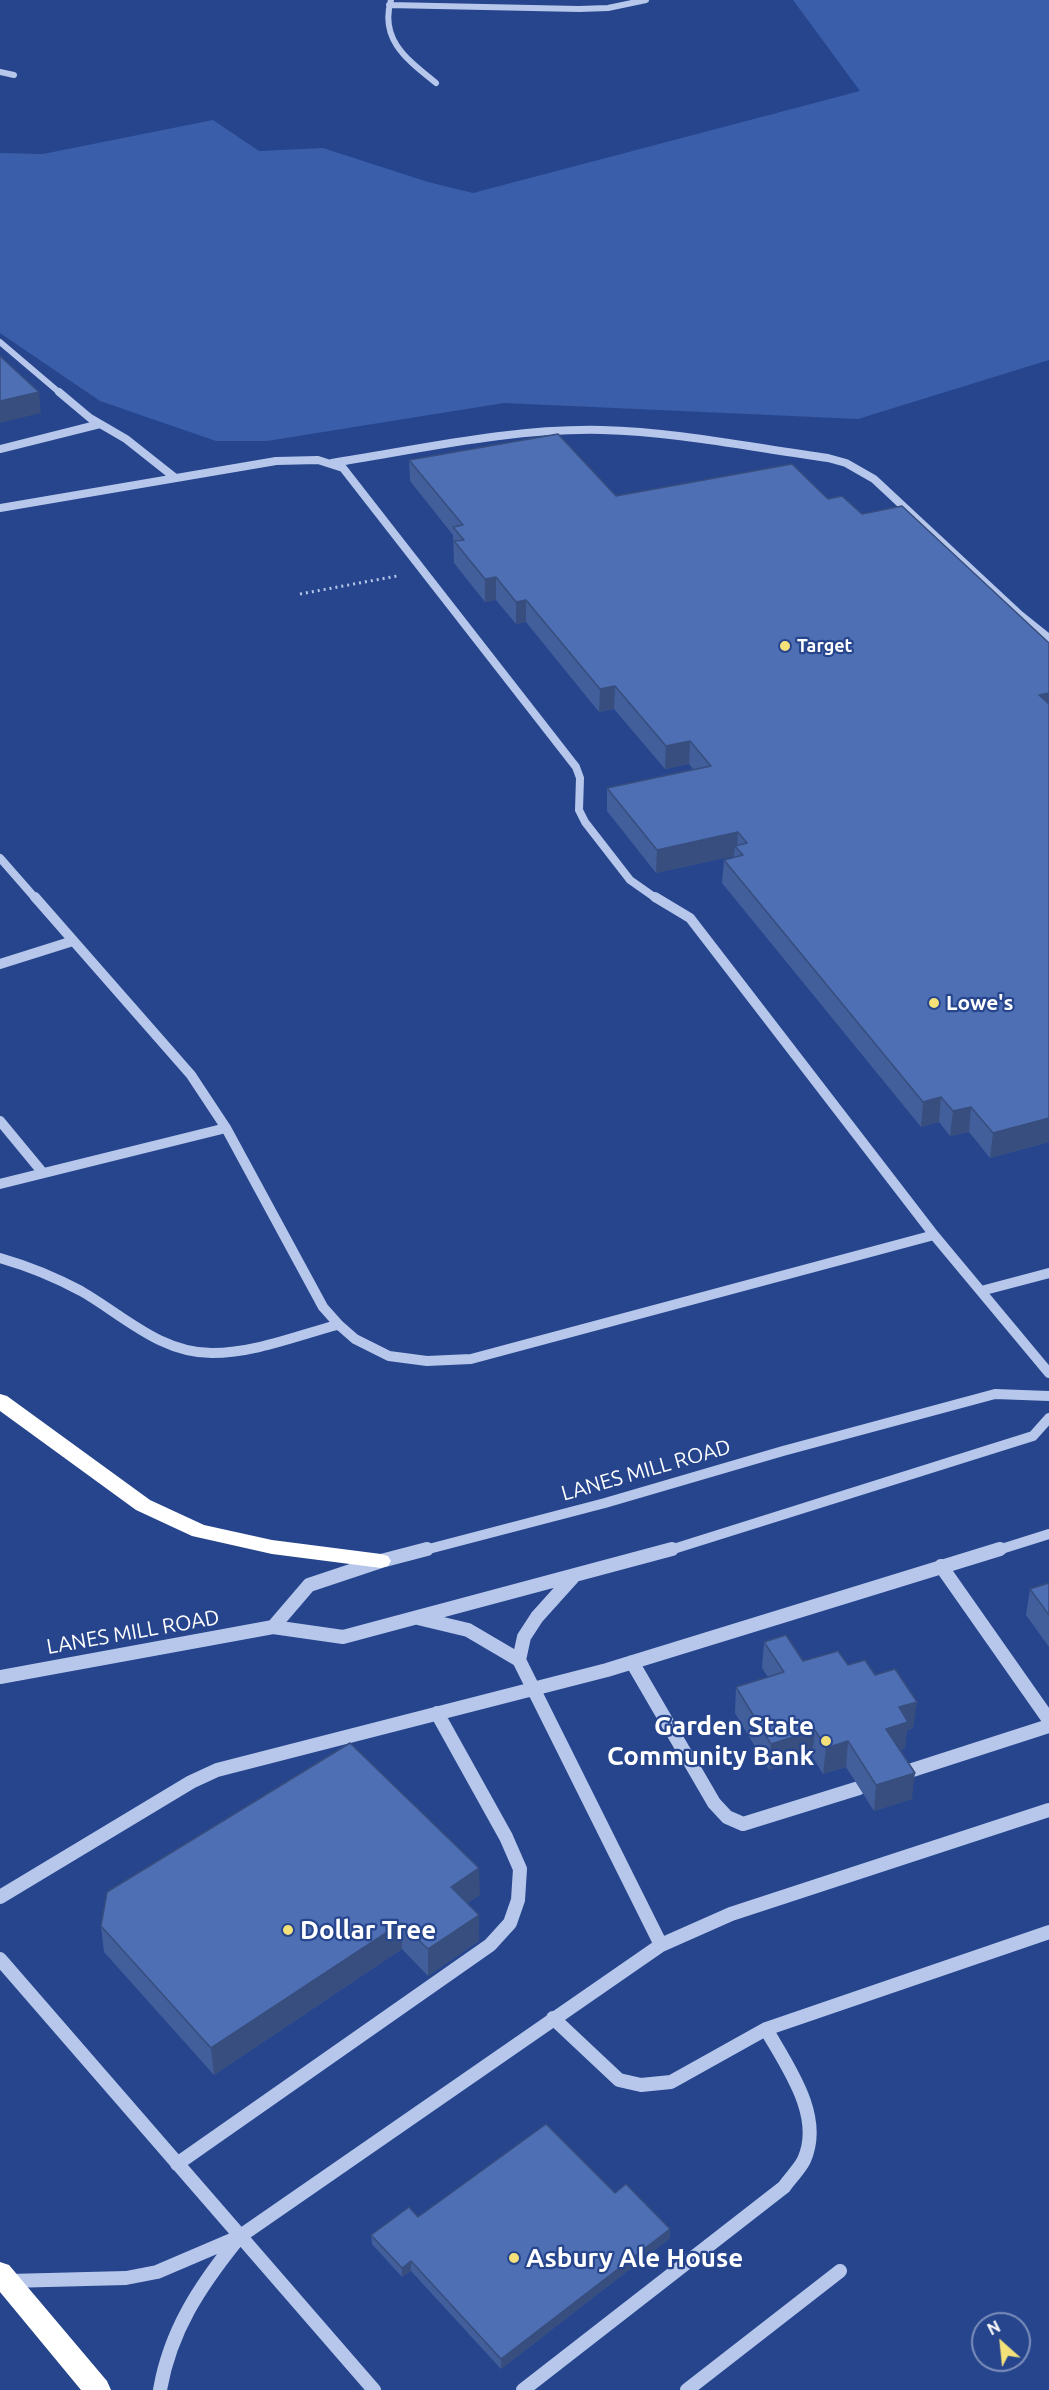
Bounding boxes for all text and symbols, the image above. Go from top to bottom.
place label: Target [797,635,852,657]
marker: Target [778,639,792,653]
place label: Lowe's [946,990,1013,1016]
marker: Lowe's [927,996,941,1010]
street label: LANES MILL ROAD [558,1434,734,1506]
street label: LANES MILL ROAD [45,1604,221,1660]
place label: Garden State Community Bank [607,1710,814,1772]
marker: Garden State Community Bank [819,1734,833,1748]
place label: Dollar Tree [300,1914,436,1946]
marker: Dollar Tree [281,1923,295,1937]
place label: Asbury Ale House [526,2242,743,2274]
marker: Asbury Ale House [507,2251,521,2265]
north arrow [971,2312,1031,2372]
text: N [984,2317,1003,2338]

